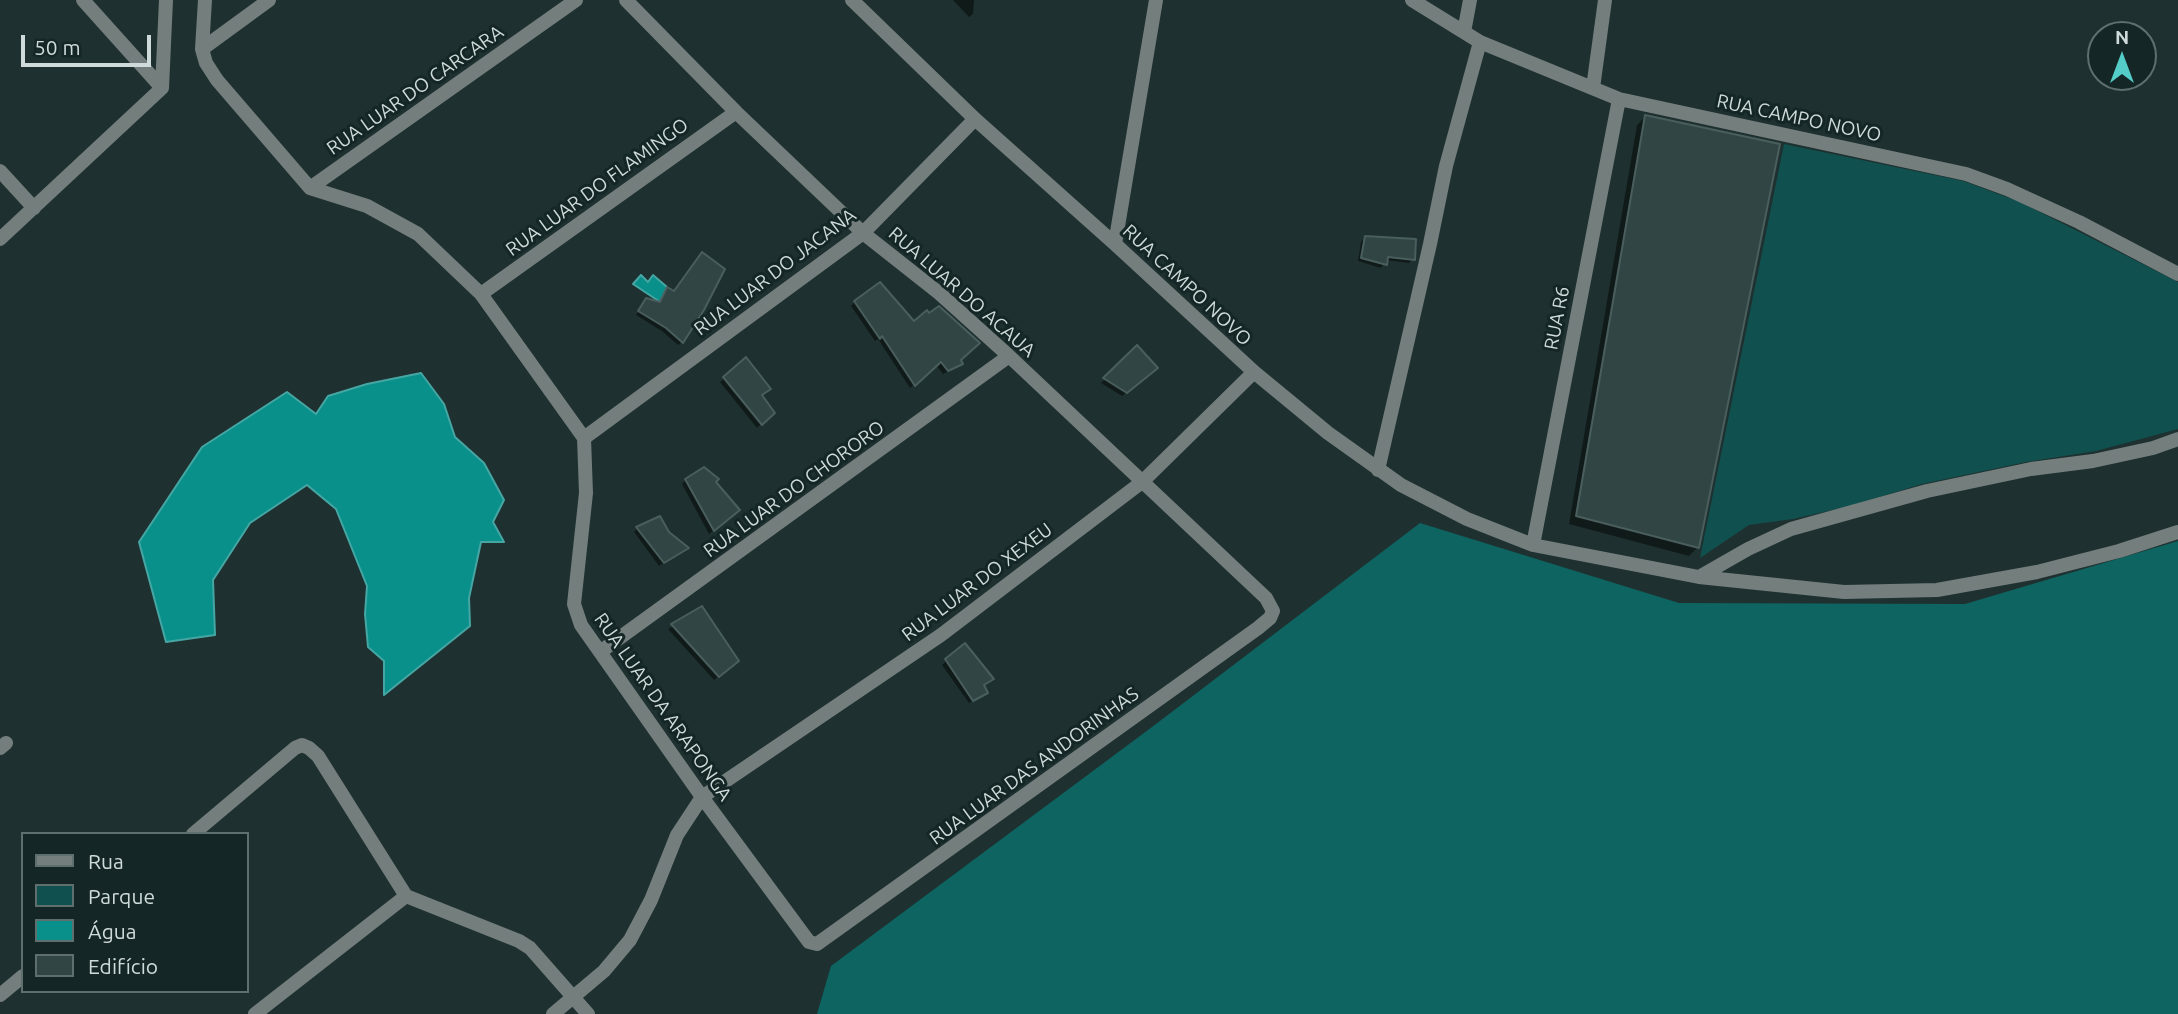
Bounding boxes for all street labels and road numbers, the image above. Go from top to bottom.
street label: RUA LUAR DO CARCARA [322,20,508,160]
street label: RUA CAMPO NOVO [1715,89,1883,147]
street label: RUA LUAR DO FLAMINGO [501,113,693,261]
street label: RUA LUAR DO JACANA [690,204,860,340]
street label: RUA CAMPO NOVO [1118,220,1256,350]
street label: RUA LUAR DO ACAUA [884,222,1040,362]
street label: RUA R6 [1540,284,1574,352]
street label: RUA LUAR DO CHORORO [699,416,889,562]
street label: RUA LUAR DO XEXEU [897,518,1057,646]
street label: RUA LUAR DA ARAPONGA [589,609,737,805]
street label: RUA LUAR DAS ANDORINHAS [925,682,1143,850]

